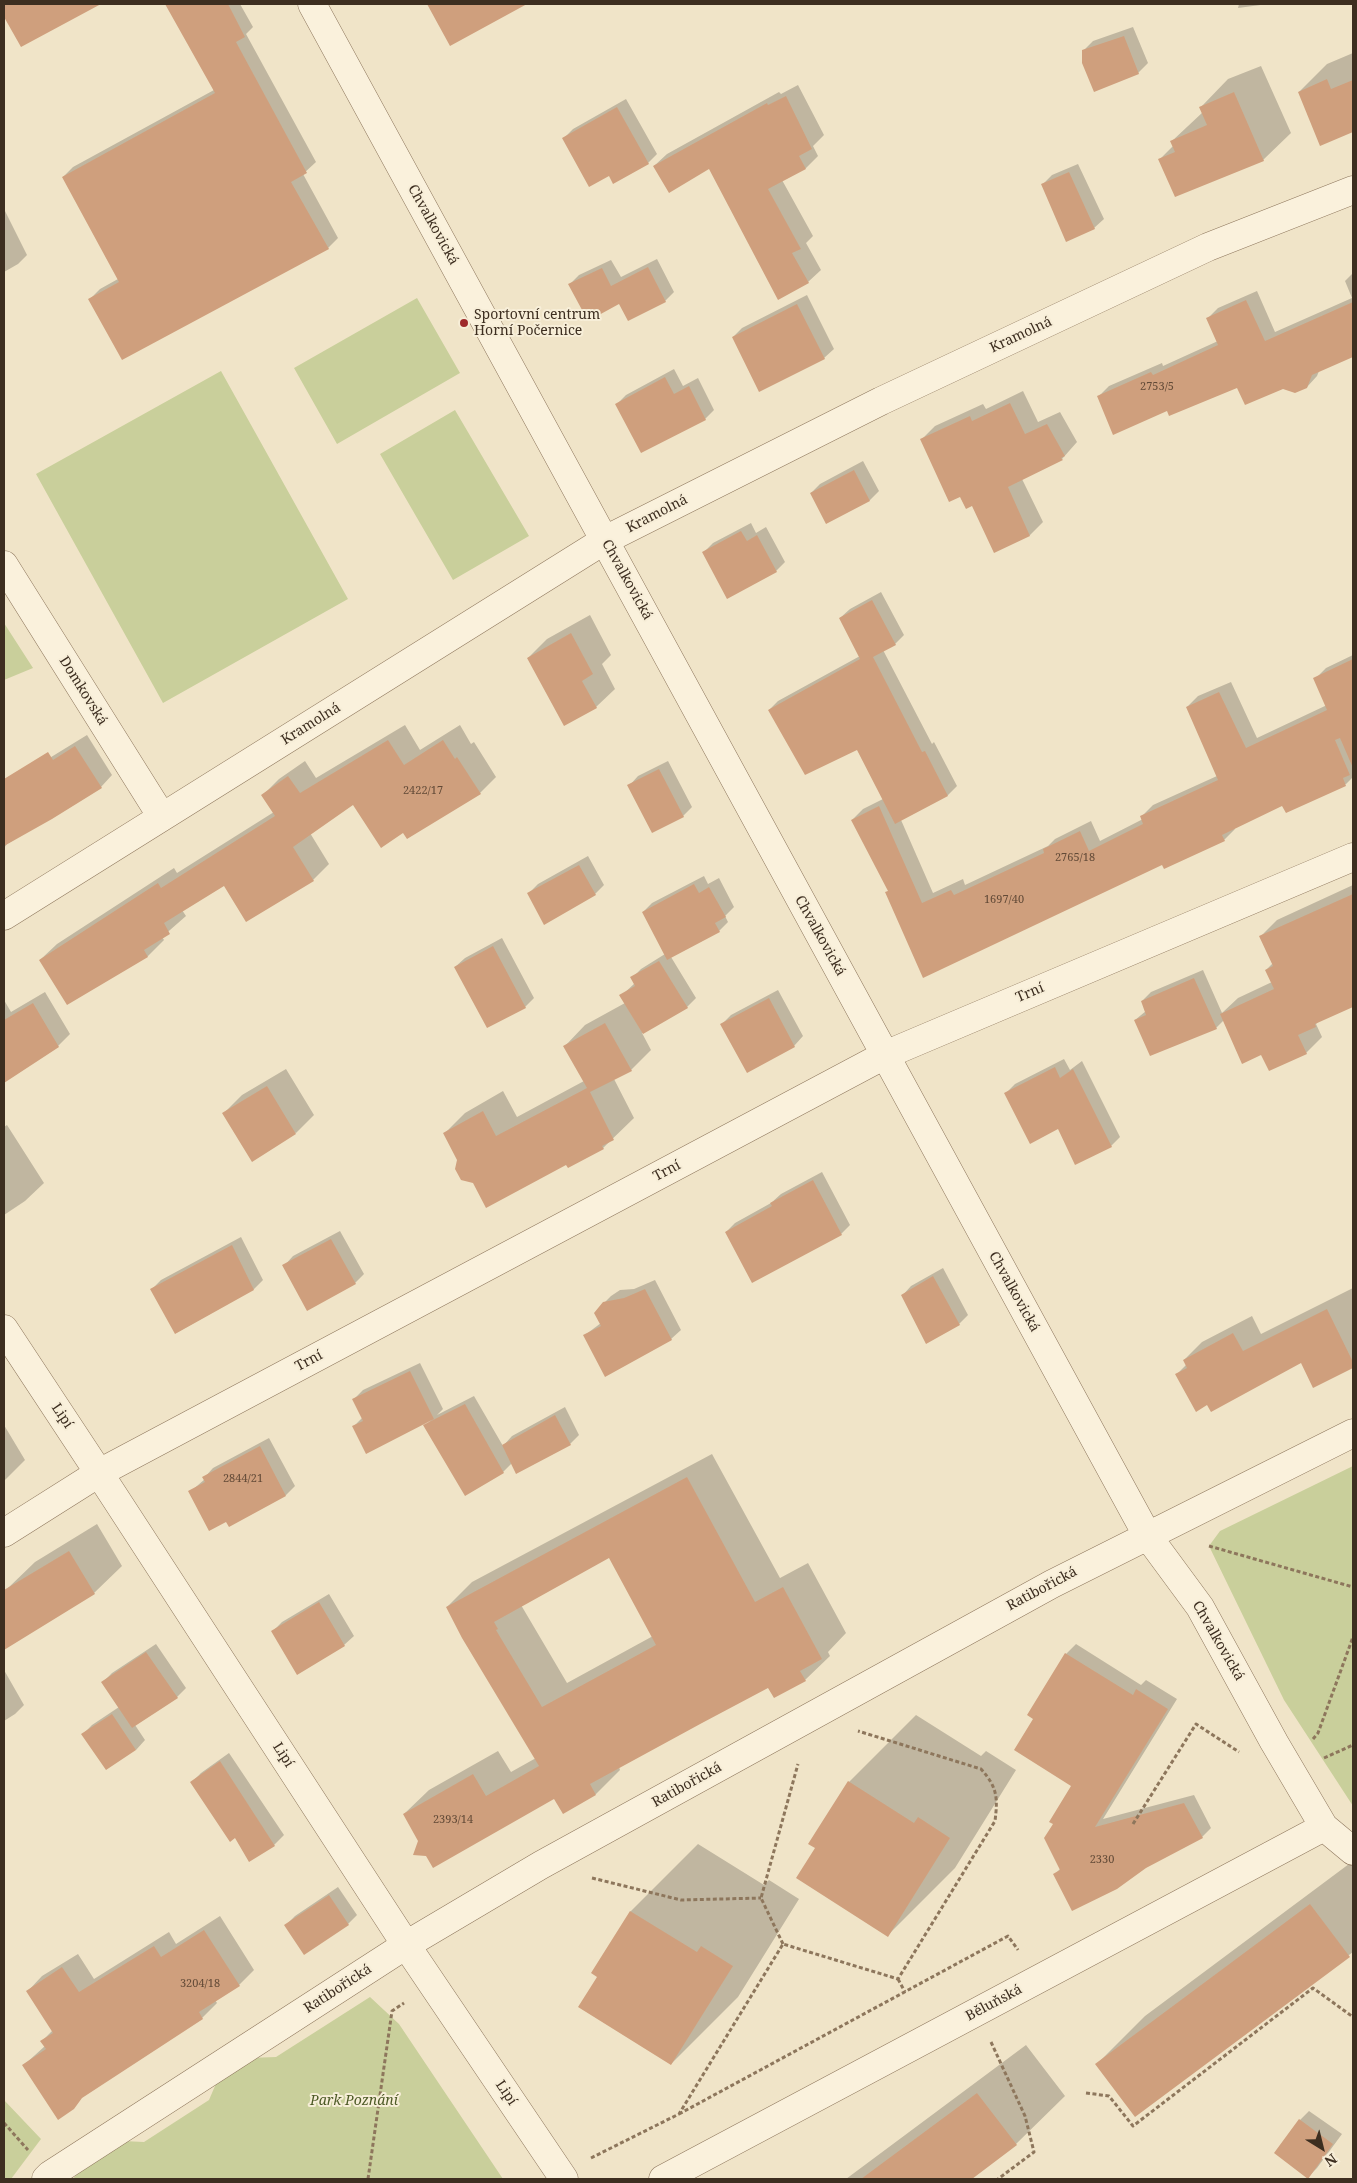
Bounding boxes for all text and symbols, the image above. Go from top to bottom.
street label: Chvalkovická [404,182,462,268]
place label: Sportovní centrum Horní Počernice [474,307,600,340]
street label: Kramolná [987,313,1055,357]
marker: Sportovní centrum Horní Počernice [458,317,470,329]
house number: 2753/5 [1140,380,1174,394]
street label: Kramolná [624,491,690,537]
street label: Chvalkovická [598,537,656,623]
street label: Domkovská [55,653,111,729]
street label: Kramolná [278,699,344,749]
house number: 2422/17 [403,784,443,798]
house number: 2765/18 [1055,851,1095,865]
street label: Chvalkovická [791,893,849,979]
house number: 1697/40 [984,893,1024,907]
street label: Trní [1014,980,1046,1006]
street label: Trní [650,1157,684,1185]
street label: Chvalkovická [985,1249,1043,1335]
street label: Trní [292,1347,326,1375]
street label: Lipí [48,1400,76,1432]
house number: 2844/21 [223,1472,263,1486]
street label: Ratibořická [1004,1563,1080,1615]
street label: Chvalkovická [1188,1598,1248,1684]
street label: Lipí [269,1739,297,1771]
street label: Ratibořická [649,1759,725,1811]
house number: 2393/14 [433,1813,473,1827]
house number: 2330 [1090,1853,1114,1867]
street label: Ratibořická [301,1961,375,2017]
house number: 3204/18 [180,1977,220,1991]
street label: Běluňská [963,1981,1025,2025]
street label: Lipí [492,2077,520,2109]
park label: Park Poznání [310,2093,398,2109]
north arrow [1297,2123,1347,2173]
text: N [1321,2150,1341,2171]

